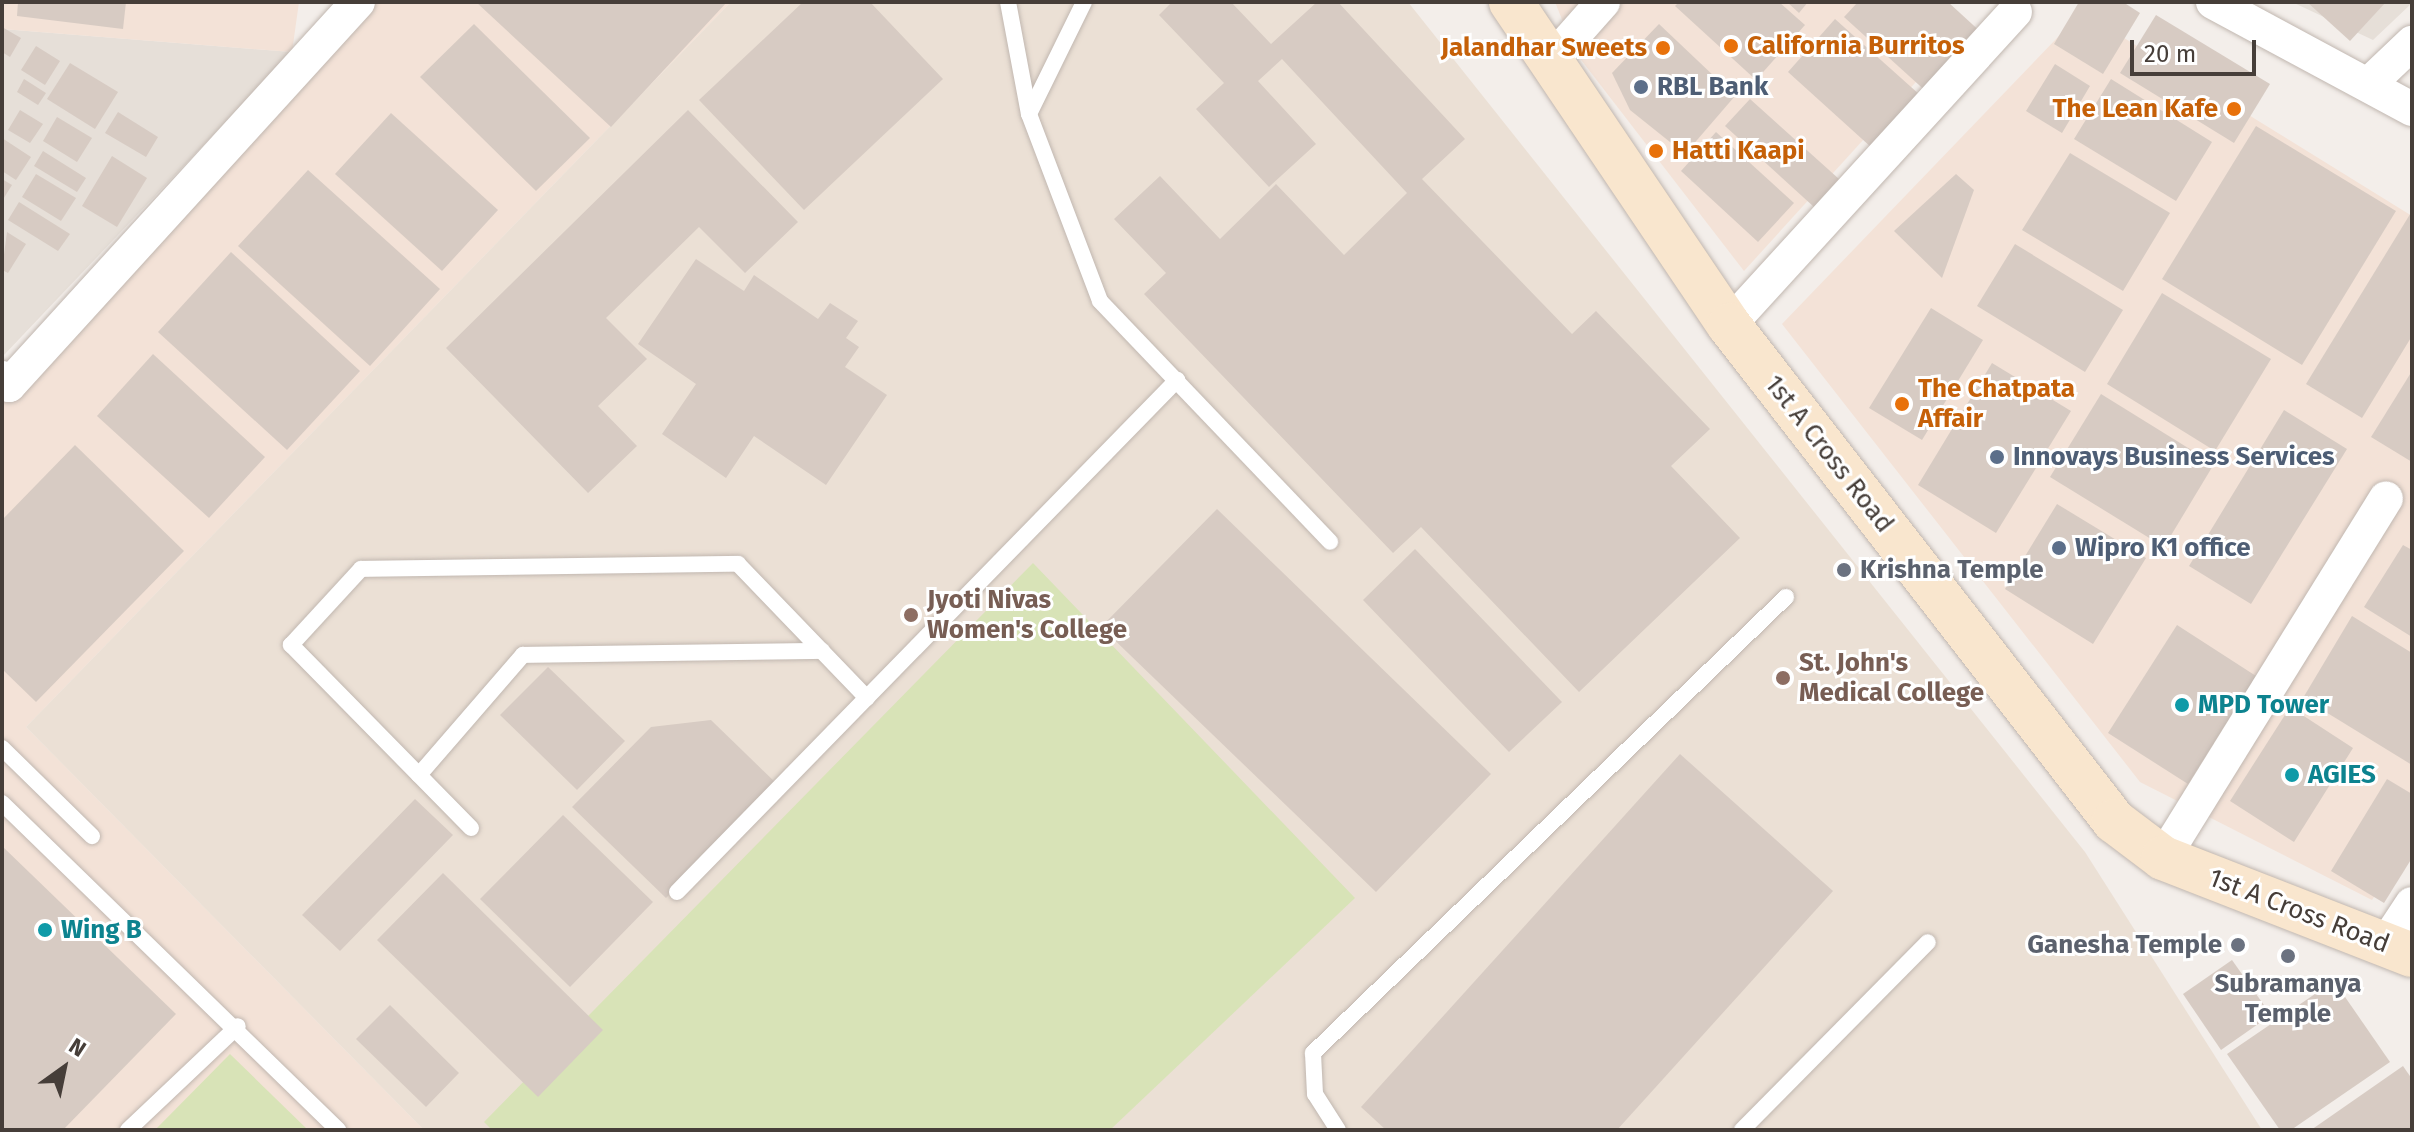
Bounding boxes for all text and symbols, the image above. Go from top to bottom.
scale bar [2134,24,2260,74]
place label: California Burritos [1747,30,1964,62]
place label: Jalandhar Sweets [1441,32,1647,64]
marker: California Burritos [1722,37,1740,55]
marker: Jalandhar Sweets [1654,39,1672,57]
text: 20 m [2144,40,2196,68]
place label: RBL Bank [1657,71,1768,103]
marker: RBL Bank [1632,78,1650,96]
place label: The Lean Kafe [2052,93,2218,125]
marker: The Lean Kafe [2225,100,2243,118]
place label: Hatti Kaapi [1672,135,1805,167]
marker: Hatti Kaapi [1647,142,1665,160]
street label: 1st A Cross Road [1758,369,1900,539]
place label: The Chatpata Affair [1918,373,2075,434]
marker: The Chatpata Affair [1893,395,1911,413]
place label: Innovays Business Services [2013,441,2335,473]
marker: Innovays Business Services [1988,448,2006,466]
place label: Wipro K1 office [2075,532,2251,564]
marker: Wipro K1 office [2050,539,2068,557]
place label: Krishna Temple [1860,554,2044,586]
marker: Krishna Temple [1835,561,1853,579]
place label: Jyoti Nivas Women's College [927,584,1127,646]
marker: Jyoti Nivas Women's College [902,606,920,624]
place label: St. John's Medical College [1799,647,1984,708]
marker: St. John's Medical College [1774,669,1792,687]
place label: MPD Tower [2198,689,2329,721]
marker: MPD Tower [2173,696,2191,714]
place label: AGIES [2308,759,2376,791]
marker: AGIES [2283,766,2301,784]
street label: 1st A Cross Road [2204,862,2394,960]
place label: Wing B [61,914,142,946]
marker: Wing B [36,921,54,939]
place label: Ganesha Temple [2027,929,2222,961]
marker: Ganesha Temple [2229,936,2247,954]
marker: Subramanya Temple [2279,947,2297,965]
place label: Subramanya Temple [2214,968,2362,1030]
north arrow [24,1028,104,1108]
text: N [64,1032,91,1063]

